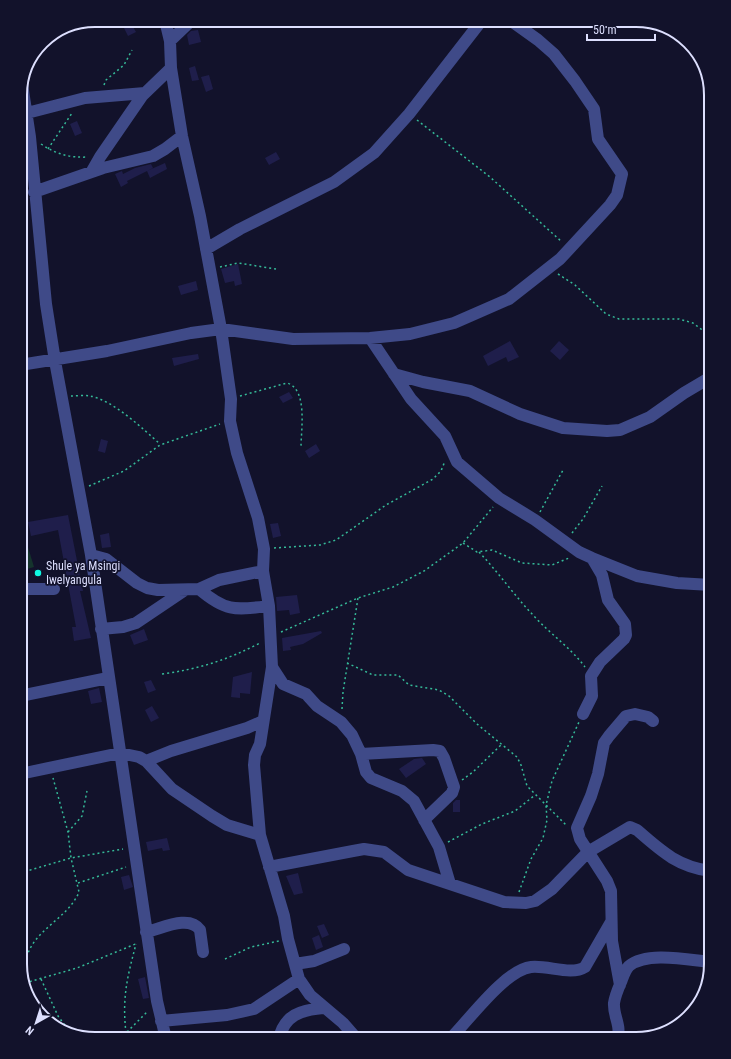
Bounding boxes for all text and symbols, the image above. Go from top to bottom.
scale bar [587,16,655,42]
text: 50 m [593,23,617,37]
place label: Shule ya Msingi Iwelyangula [46,559,120,587]
marker: Shule ya Msingi Iwelyangula [33,568,43,578]
north arrow [16,1003,56,1043]
text: N [23,1023,37,1038]

